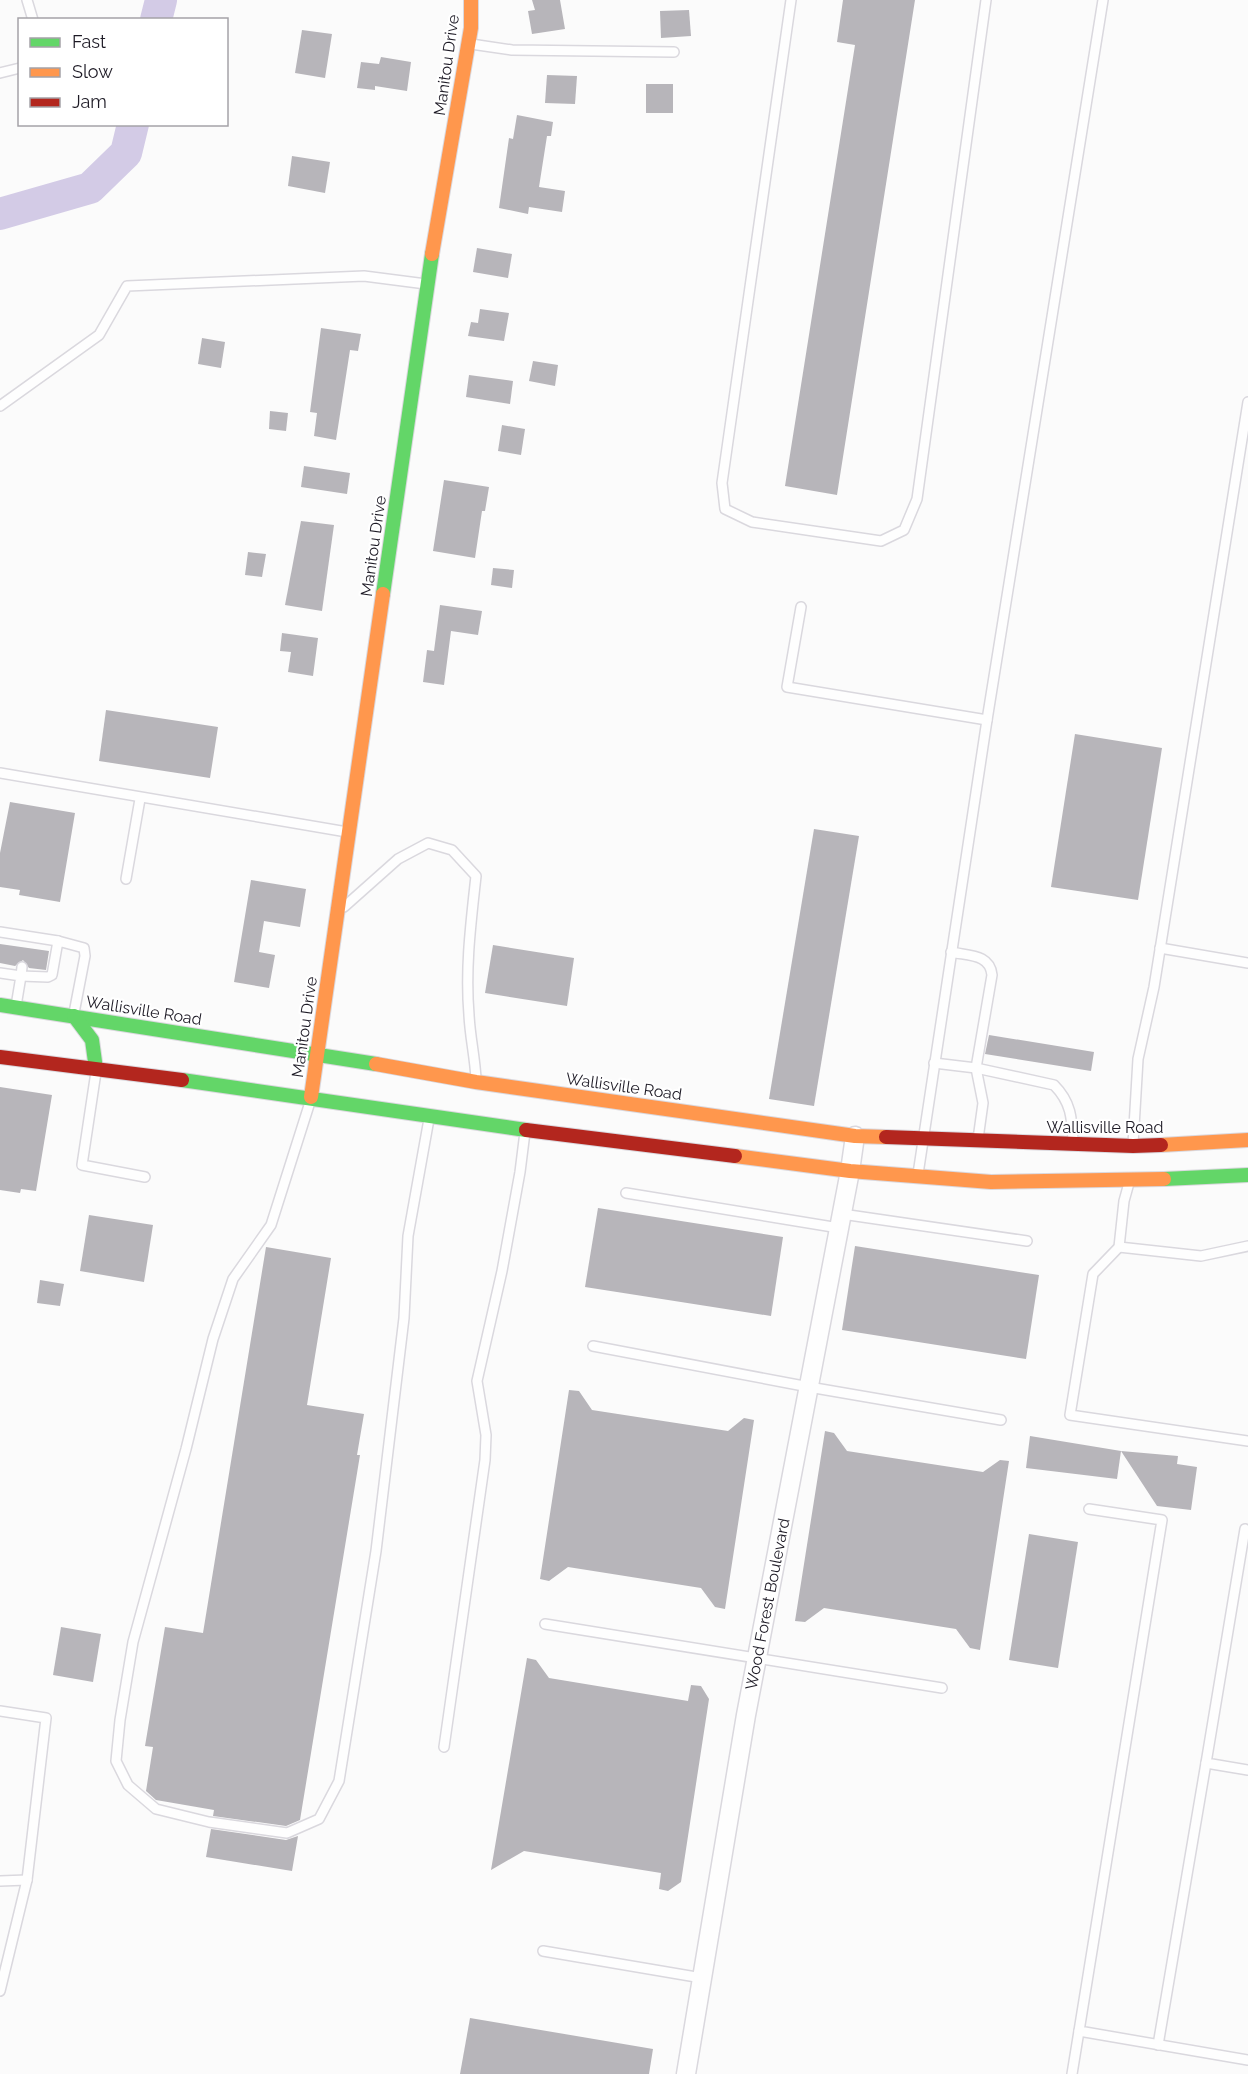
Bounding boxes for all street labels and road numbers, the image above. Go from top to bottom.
street label: Manitou Drive [430,13,463,117]
street label: Manitou Drive [357,494,390,598]
street label: Manitou Drive [288,975,321,1079]
street label: Wallisville Road [85,992,203,1029]
street label: Wallisville Road [565,1069,683,1104]
street label: Wallisville Road [1047,1118,1164,1137]
street label: Wood Forest Boulevard [742,1517,793,1692]

